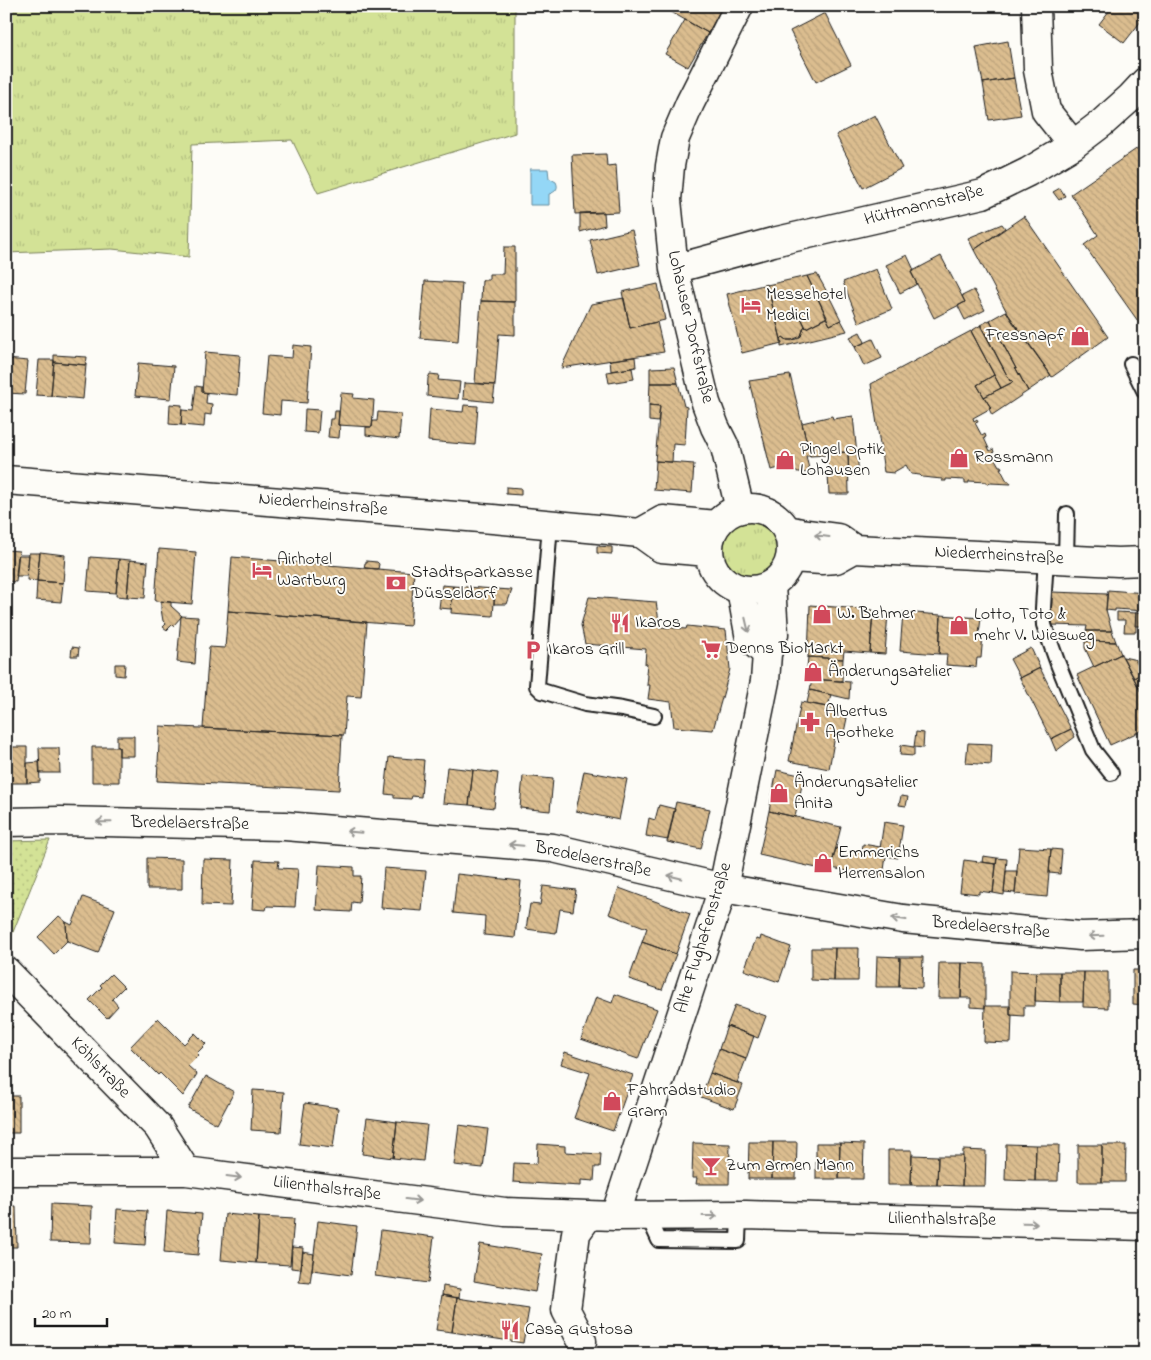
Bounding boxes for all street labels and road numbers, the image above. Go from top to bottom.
street label: Hüttmannstraße [862,178,987,233]
street label: Lohauser Dorfstraße [660,248,720,407]
street label: Niederrheinstraße [257,486,390,524]
street label: Niederrheinstraße [934,540,1065,572]
street label: Bredelaerstraße [130,810,250,838]
street label: Bredelaerstraße [531,835,654,885]
street label: Alte Flughafenstraße [669,858,741,1017]
street label: Bredelaerstraße [930,910,1052,946]
street label: Köhlstraße [64,1031,137,1105]
street label: Lilienthalstraße [272,1169,383,1209]
street label: Lilienthalstraße [888,1206,997,1234]

